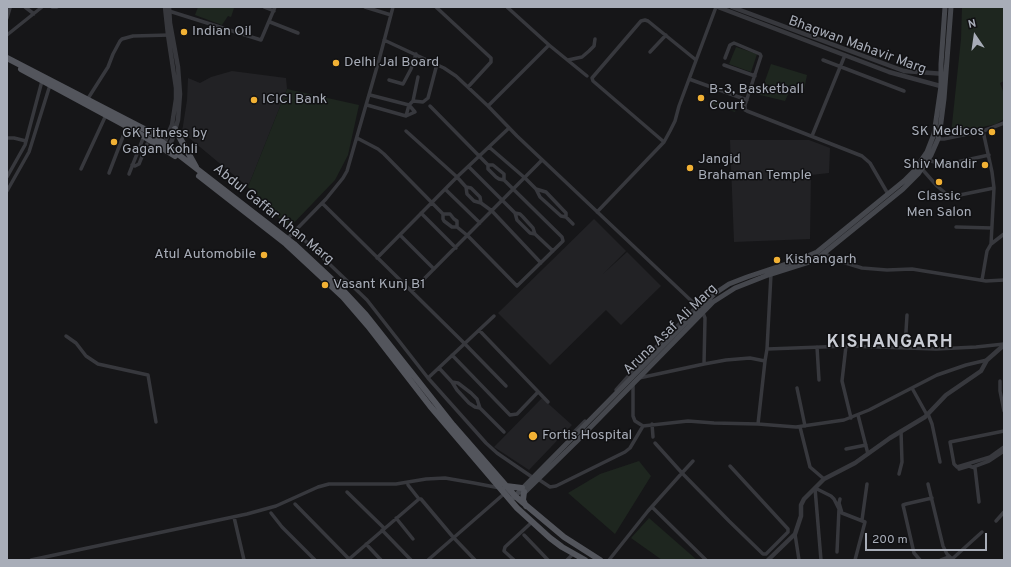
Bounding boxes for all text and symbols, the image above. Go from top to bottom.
street label: Bhagwan Mahavir Marg [786,13,928,79]
north arrow [955,16,995,56]
text: N [967,17,978,32]
place label: Indian Oil [192,24,252,40]
marker: Indian Oil [179,27,189,37]
place label: Delhi Jal Board [344,55,439,71]
marker: Delhi Jal Board [331,58,341,68]
place label: B-3, Basketball Court [709,82,804,114]
place label: ICICI Bank [262,92,327,108]
marker: B-3, Basketball Court [696,93,706,103]
marker: ICICI Bank [249,95,259,105]
place label: SK Medicos [911,124,984,140]
place label: GK Fitness by Gagan Kohli [122,126,207,158]
marker: SK Medicos [987,127,997,137]
marker: GK Fitness by Gagan Kohli [109,137,119,147]
place label: Jangid Brahaman Temple [698,152,812,184]
place label: Shiv Mandir [903,157,977,173]
marker: Shiv Mandir [980,160,990,170]
street label: Abdul Gaffar Khan Marg [209,161,337,269]
marker: Jangid Brahaman Temple [685,163,695,173]
marker: Classic Men Salon [934,177,944,187]
place label: Classic Men Salon [906,189,972,222]
place label: Atul Automobile [154,247,256,263]
marker: Atul Automobile [259,250,269,260]
place label: Kishangarh [785,252,857,268]
marker: Kishangarh [772,255,782,265]
place label: Vasant Kunj B1 [333,277,425,293]
marker: Vasant Kunj B1 [320,280,330,290]
street label: Aruna Asaf Ali Marg [621,281,721,379]
district label: KISHANGARH [826,332,954,354]
place label: Fortis Hospital [542,428,632,444]
marker: Fortis Hospital [527,430,539,442]
scale bar [867,525,989,551]
text: 200 m [872,532,908,548]

